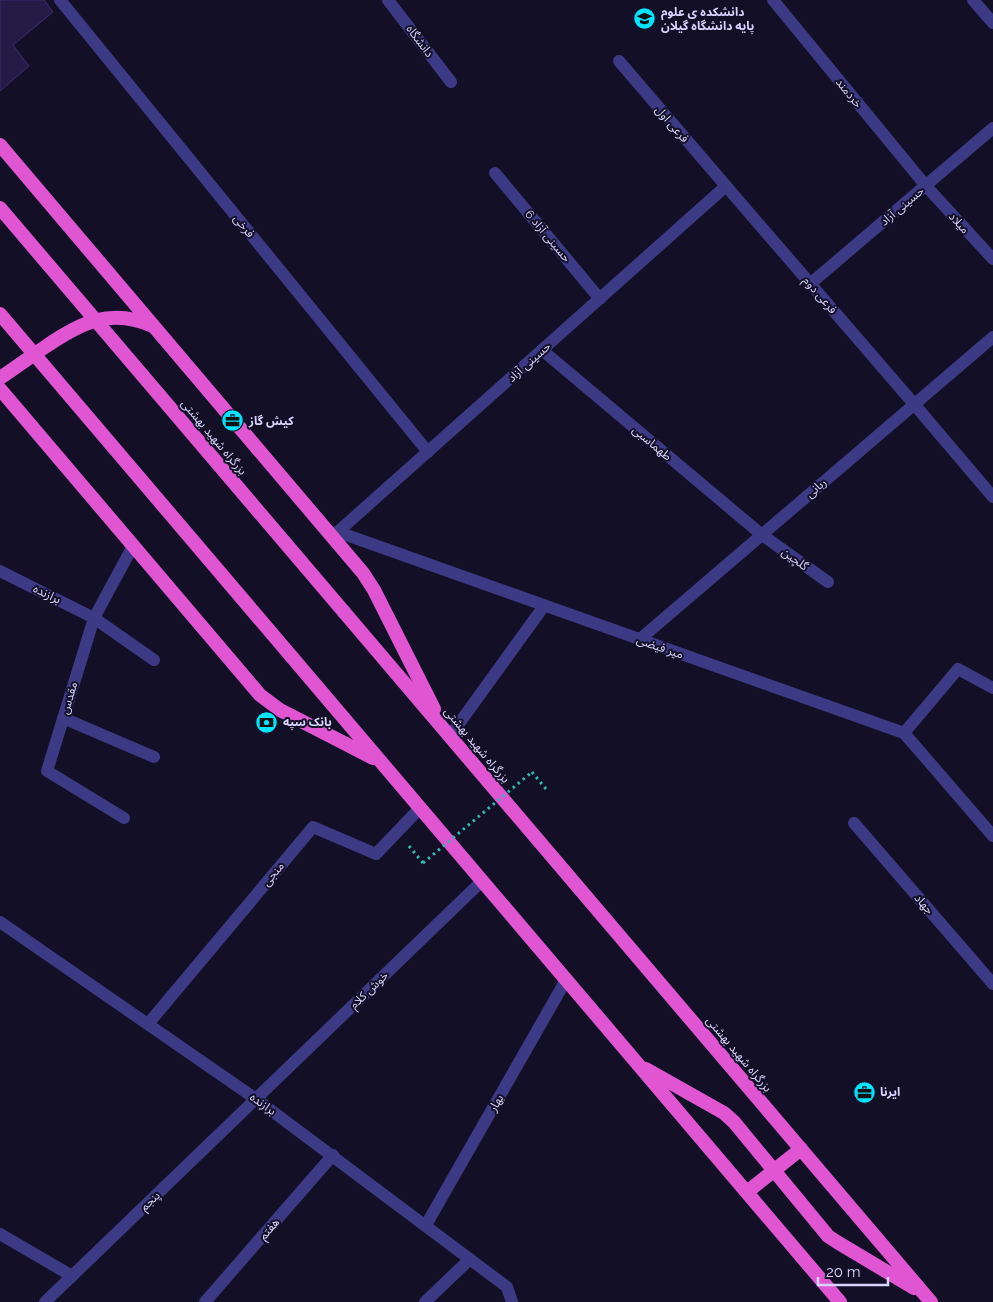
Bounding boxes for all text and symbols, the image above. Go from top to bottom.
place label: دانشکده ی علوم پایه دانشگاه گیلان [661,5,754,35]
school or university icon: دانشکده ی علوم پایه دانشگاه گیلان [633,7,657,31]
street label: دانشگاه [403,22,437,60]
street label: خردمند [833,75,865,111]
street label: فرعی اول [652,103,692,145]
street label: حسینی آزاد [877,184,927,229]
street label: حسینی آزاد 6 [522,207,574,265]
street label: میلاد [946,210,972,237]
street label: فرخی [231,212,257,240]
street label: فرعی دوم [799,274,840,318]
street label: حسینی آزاد [505,339,554,385]
street label: بزرگراه شهید بهشتی [178,396,250,478]
office icon: كيش گاز [221,409,245,433]
place label: كيش گاز [248,414,294,428]
street label: طهماسبی [629,423,675,463]
street label: ربانی [803,475,829,501]
street label: گلچین [778,545,812,575]
street label: برازنده [31,581,63,607]
street label: میر فیضی [635,632,685,662]
street label: مقدس [57,680,81,716]
street label: بزرگراه شهید بهشتی [441,704,513,786]
bank icon: بانک سپه [255,710,279,734]
place label: بانک سپه [283,715,332,731]
street label: منجی [259,859,287,889]
street label: جهاد [911,891,937,917]
street label: خوش کلام [347,968,393,1013]
street label: بزرگراه شهید بهشتی [703,1013,775,1095]
office icon: ایرنا [852,1080,876,1104]
place label: ایرنا [880,1085,900,1099]
street label: برازنده [247,1090,279,1118]
street label: بهار [485,1092,506,1115]
street label: پنجم [137,1188,164,1215]
street label: هفتم [256,1215,284,1244]
scale bar [818,1254,888,1286]
text: 20 m [826,1263,861,1281]

